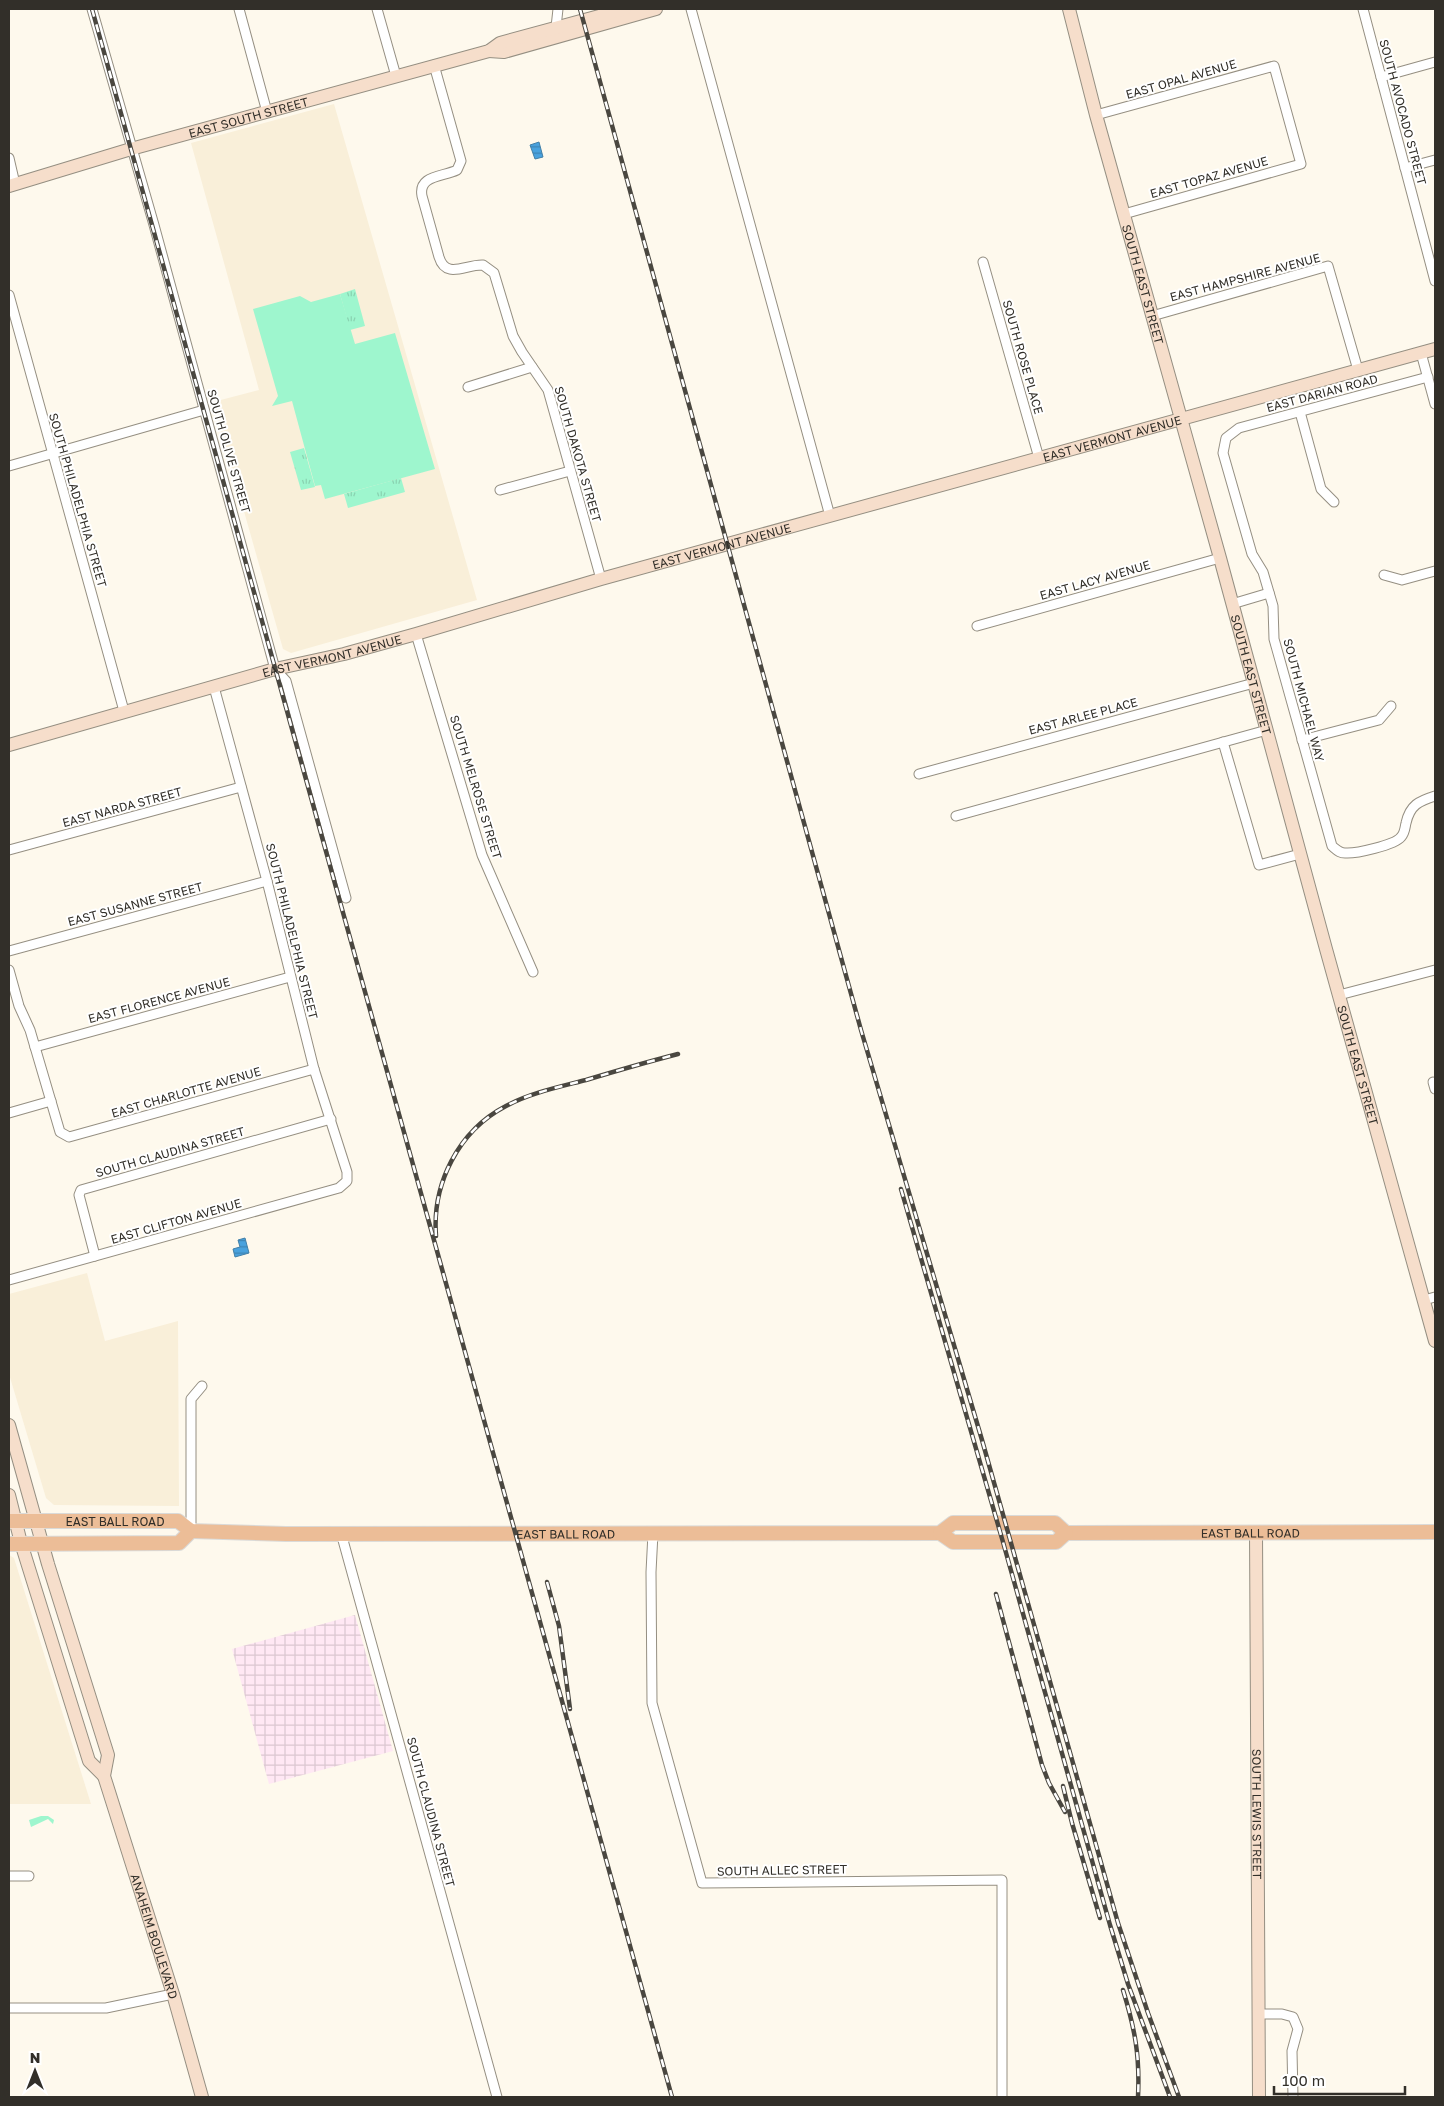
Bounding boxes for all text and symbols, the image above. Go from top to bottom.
street label: SOUTH AVOCADO STREET [1376,38,1430,187]
street label: EAST OPAL AVENUE [1124,56,1238,102]
street label: EAST SOUTH STREET [187,93,310,140]
street label: EAST TOPAZ AVENUE [1148,153,1270,201]
street label: SOUTH EAST STREET [1119,223,1167,346]
street label: EAST HAMPSHIRE AVENUE [1168,250,1322,304]
street label: SOUTH ROSE PLACE [999,298,1047,416]
street label: EAST DARIAN ROAD [1265,371,1379,415]
street label: SOUTH DAKOTA STREET [551,384,605,524]
street label: SOUTH OLIVE STREET [204,387,254,515]
street label: SOUTH PHILADELPHIA STREET [46,411,110,589]
street label: EAST VERMONT AVENUE [1041,412,1183,464]
street label: EAST VERMONT AVENUE [650,519,793,572]
street label: EAST LACY AVENUE [1038,557,1152,603]
street label: SOUTH EAST STREET [1228,613,1275,737]
street label: EAST VERMONT AVENUE [260,631,403,680]
street label: SOUTH MICHAEL WAY [1280,637,1328,763]
street label: EAST ARLEE PLACE [1027,694,1139,738]
street label: SOUTH MELROSE STREET [447,713,505,861]
street label: EAST NARDA STREET [61,784,184,830]
street label: SOUTH PHILADELPHIA STREET [263,842,321,1021]
street label: EAST SUSANNE STREET [66,879,205,929]
street label: EAST FLORENCE AVENUE [86,974,232,1026]
street label: SOUTH EAST STREET [1334,1004,1382,1127]
street label: EAST CHARLOTTE AVENUE [109,1063,263,1121]
street label: SOUTH CLAUDINA STREET [94,1123,247,1180]
street label: EAST CLIFTON AVENUE [109,1195,243,1247]
street label: EAST BALL ROAD [65,1514,165,1529]
street label: EAST BALL ROAD [1201,1525,1300,1540]
street label: EAST BALL ROAD [516,1526,615,1541]
street label: SOUTH CLAUDINA STREET [404,1736,458,1889]
street label: SOUTH LEWIS STREET [1250,1749,1265,1880]
street label: SOUTH ALLEC STREET [717,1861,848,1879]
street label: ANAHEIM BOULEVARD [128,1872,181,2000]
north arrow [10,2046,60,2096]
text: N [30,2049,40,2066]
scale bar [1274,2064,1405,2096]
text: 100 m [1282,2071,1325,2089]

